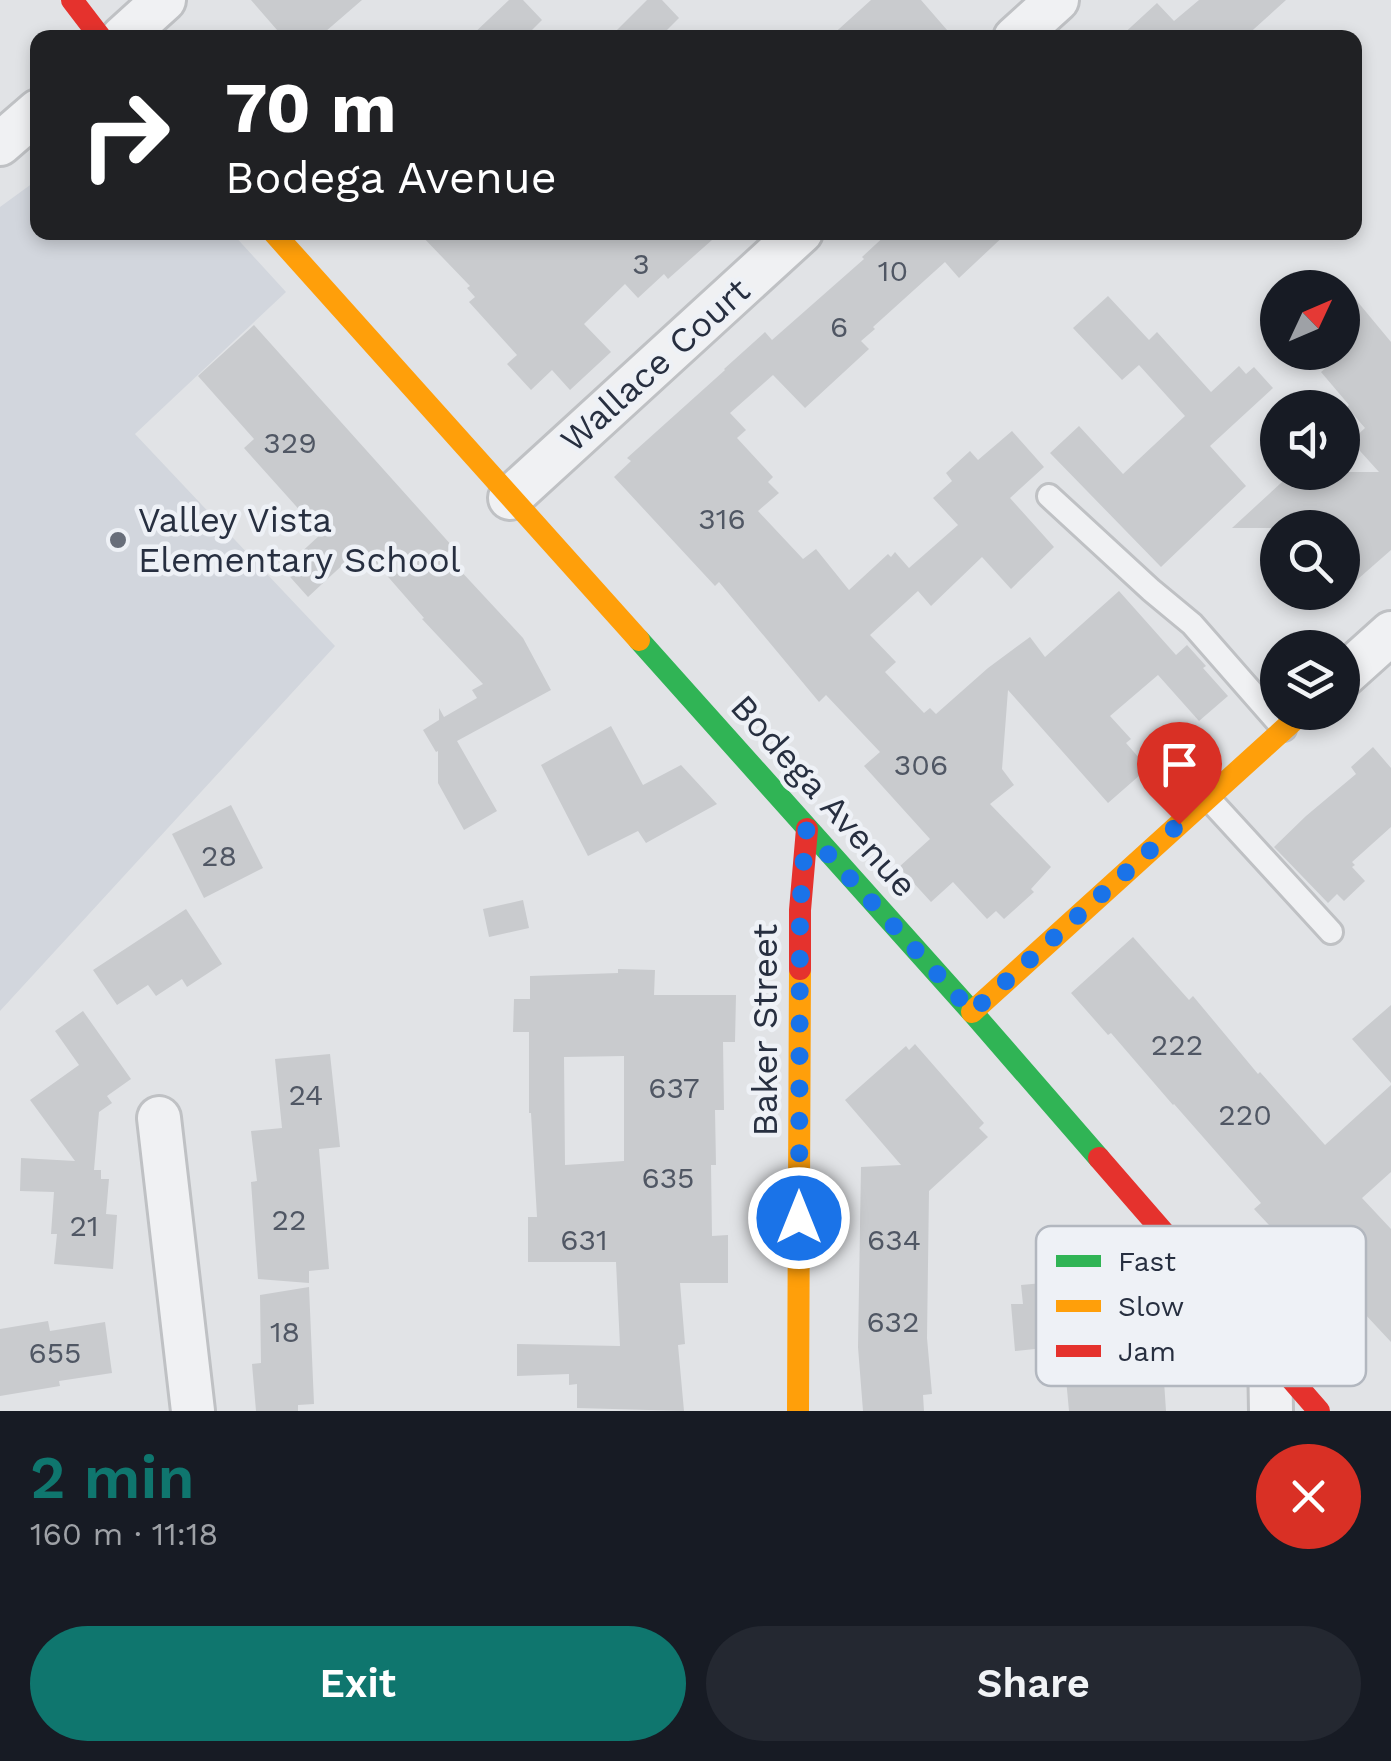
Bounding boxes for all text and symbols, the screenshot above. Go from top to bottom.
text: 70 m [225,67,397,149]
icon: right [60,70,190,200]
text: Bodega Avenue [225,151,557,204]
house number: 3 [632,246,650,281]
house number: 10 [878,253,908,288]
street label: Wallace Court [552,269,758,461]
north arrow [1260,270,1360,370]
map controls [1260,270,1360,730]
house number: 6 [830,309,848,344]
button: sound [1260,390,1360,490]
house number: 329 [263,425,317,460]
place label: Valley Vista Elementary School [138,499,461,581]
house number: 316 [698,501,746,536]
button: search [1260,510,1360,610]
marker: Valley Vista Elementary School [107,529,129,551]
button: layers [1260,630,1360,730]
street label: Bodega Avenue [722,686,926,906]
pin [1137,722,1222,825]
icon: arrive [1152,737,1207,792]
house number: 306 [894,747,948,782]
house number: 28 [201,838,237,873]
street label: Baker Street [744,923,786,1136]
house number: 222 [1151,1027,1203,1062]
house number: 637 [648,1070,700,1105]
house number: 24 [289,1077,323,1112]
house number: 220 [1218,1097,1272,1132]
house number: 635 [641,1160,695,1195]
position arrow [747,1166,851,1270]
house number: 22 [272,1202,306,1237]
house number: 21 [69,1208,99,1243]
house number: 631 [560,1222,608,1257]
house number: 634 [867,1222,921,1257]
legend [1036,1226,1366,1386]
text: Fast [1118,1245,1176,1278]
text: Slow [1118,1290,1184,1323]
house number: 632 [866,1304,920,1339]
house number: 18 [270,1314,300,1349]
house number: 655 [28,1335,82,1370]
text: Jam [1118,1335,1176,1368]
text: 2 min [30,1442,195,1513]
button: close [1256,1444,1361,1549]
text: 160 m · 11:18 [30,1515,218,1553]
button: Exit [30,1626,686,1741]
button: Share [706,1626,1361,1741]

